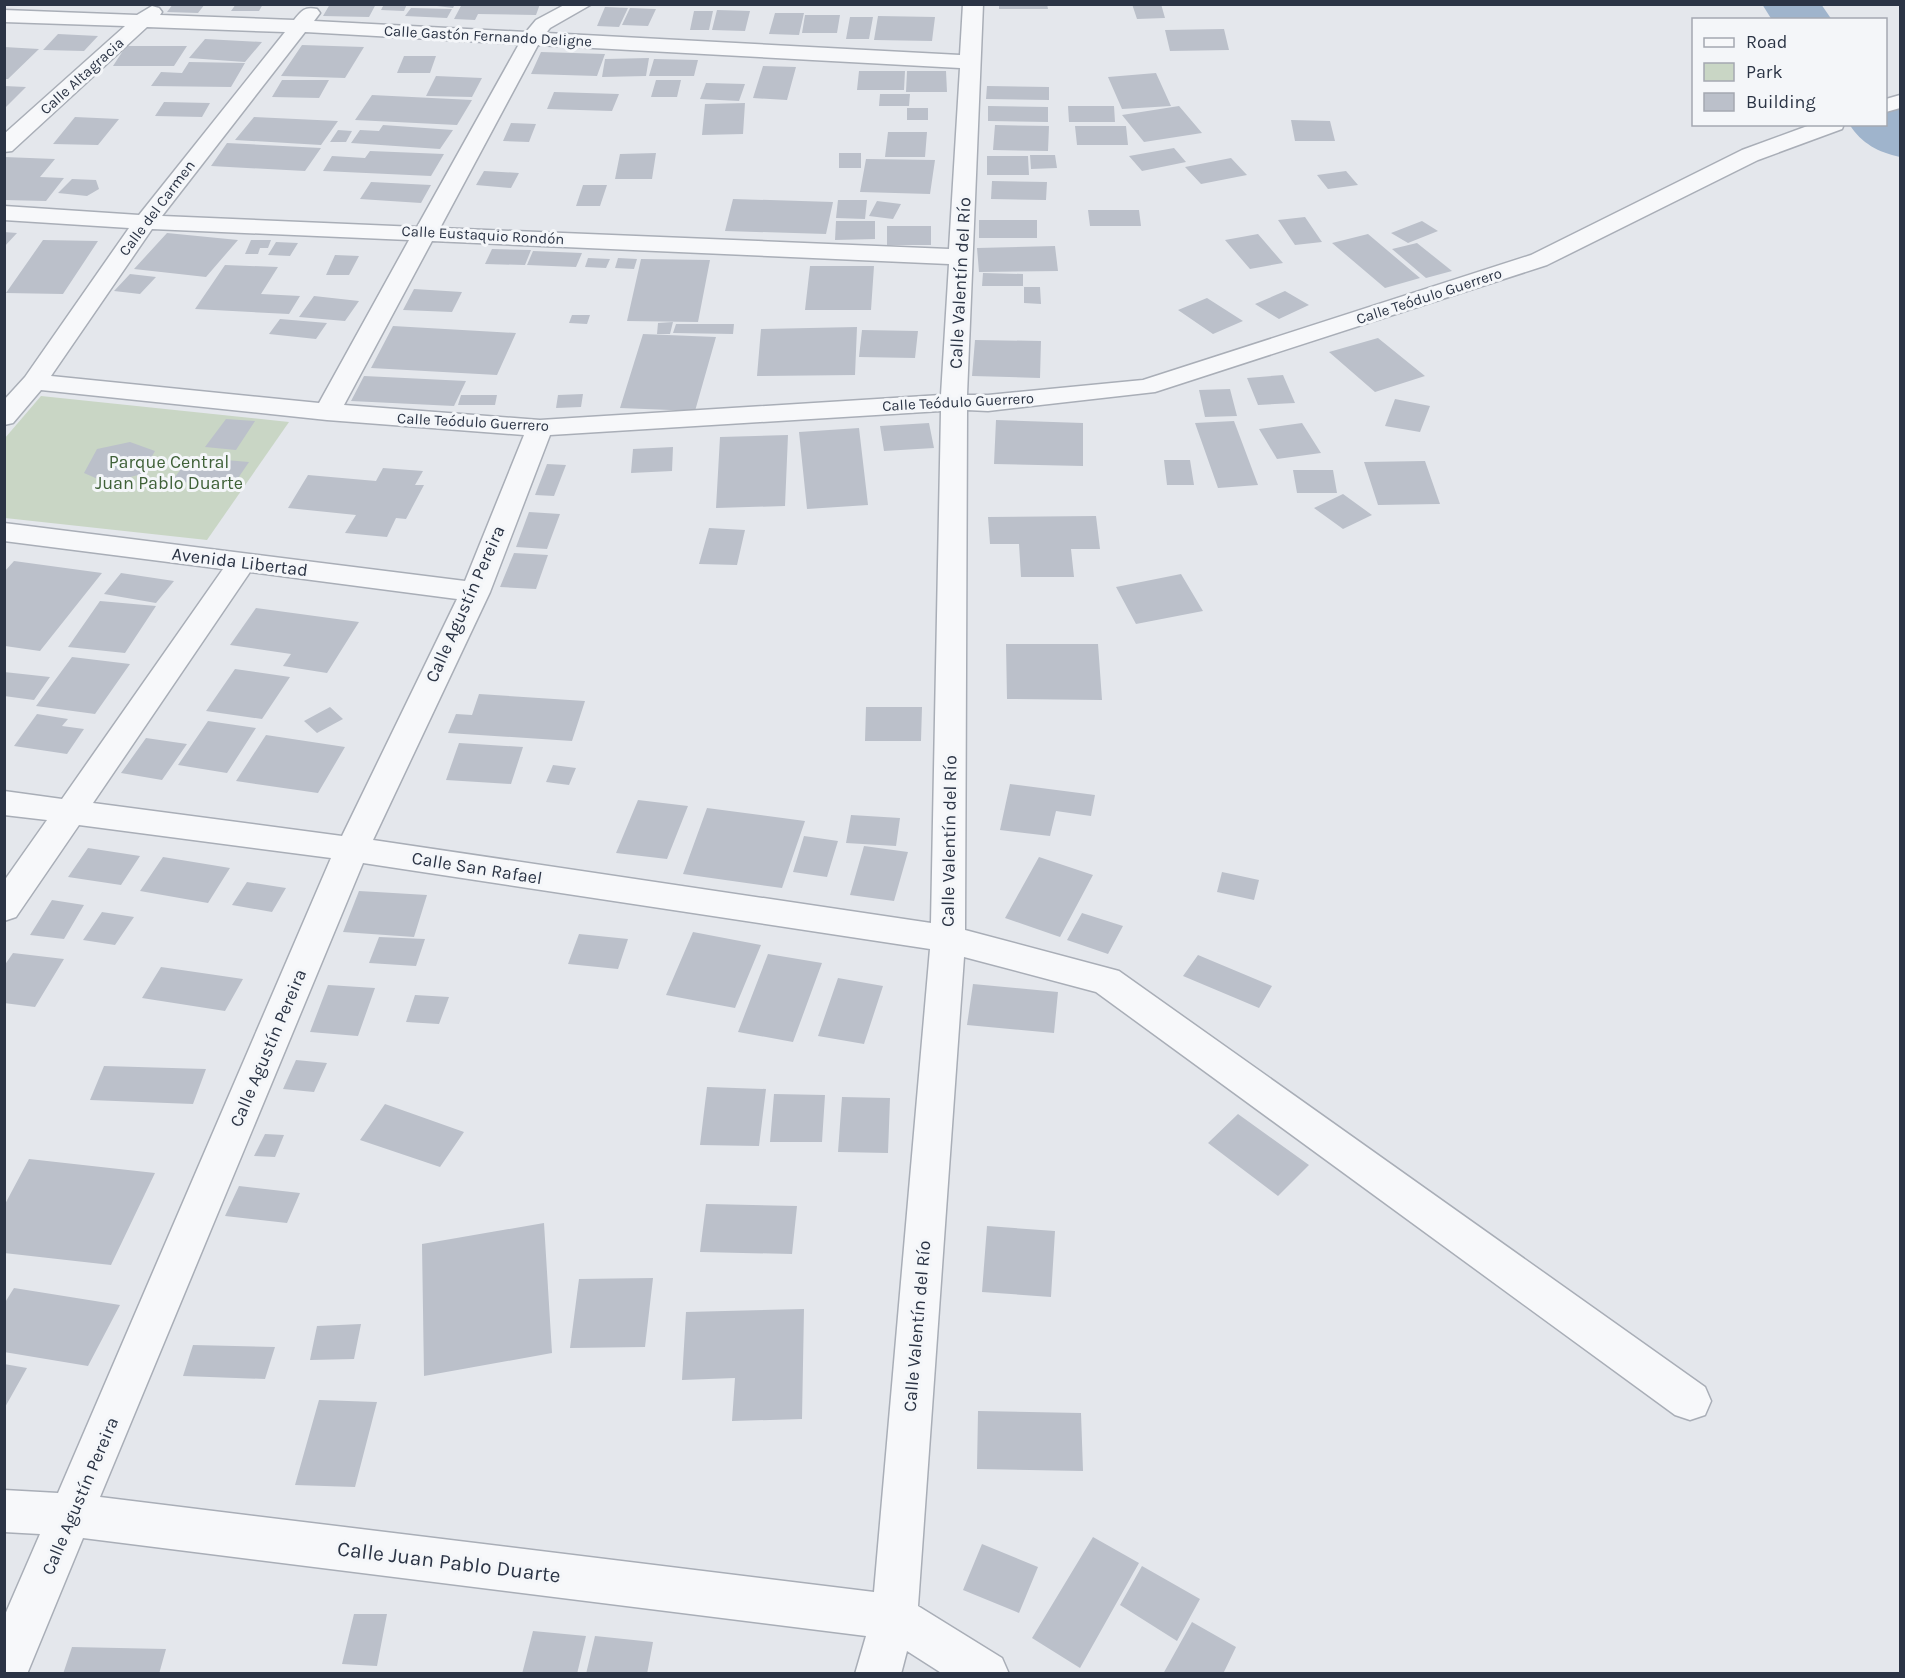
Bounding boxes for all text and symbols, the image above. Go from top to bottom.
legend [1692,18,1887,126]
street label: Calle Gastón Fernando Deligne [383,22,593,50]
text: Road [1746,31,1787,53]
street label: Calle Altagracia [36,34,128,118]
text: Park [1746,61,1783,83]
text: Building [1746,91,1816,113]
street label: Calle del Carmen [115,157,199,259]
street label: Calle Valentín del Río [945,197,975,369]
street label: Calle Eustaquio Rondón [401,222,565,248]
street label: Calle Teódulo Guerrero [1354,264,1504,328]
street label: Calle Teódulo Guerrero [882,389,1034,415]
street label: Calle Teódulo Guerrero [397,409,549,435]
park label: Parque Central Juan Pablo Duarte [95,451,243,494]
street label: Calle Agustín Pereira [420,522,510,686]
street label: Avenida Libertad [171,543,309,581]
street label: Calle Valentín del Río [937,755,961,927]
street label: Calle San Rafael [410,847,544,889]
street label: Calle Agustín Pereira [225,966,311,1130]
street label: Calle Valentín del Río [899,1239,935,1413]
street label: Calle Agustín Pereira [37,1414,123,1578]
street label: Calle Juan Pablo Duarte [336,1536,562,1588]

